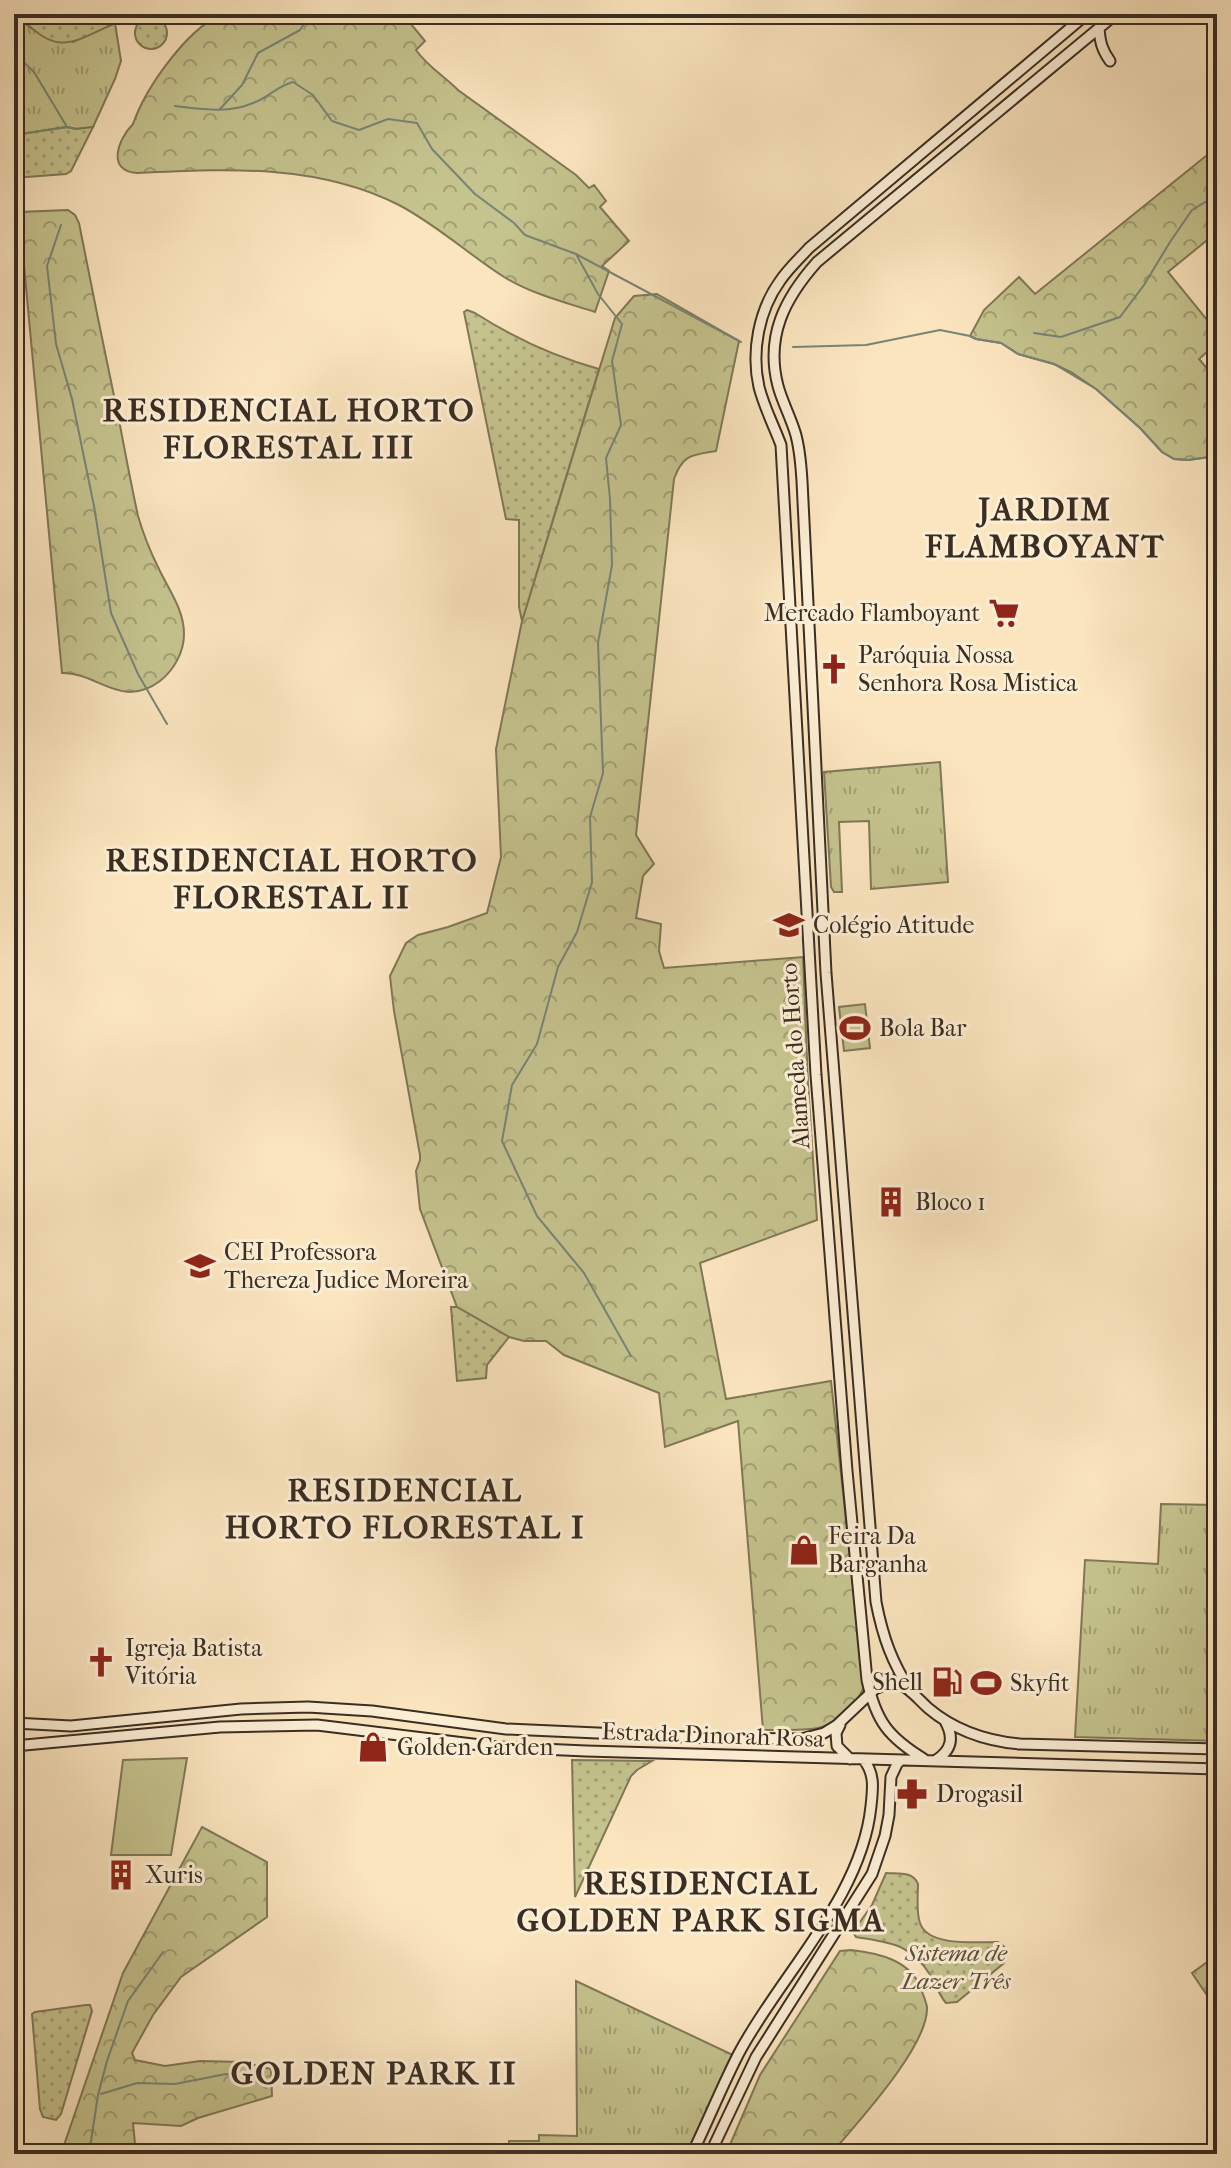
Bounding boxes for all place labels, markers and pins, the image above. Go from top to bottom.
supermarket icon: Mercado Flamboyant [987,596,1021,630]
place label: Mercado Flamboyant [764,599,980,627]
place label: Paróquia Nossa Senhora Rosa Mistica [858,641,1078,697]
church icon: Paróquia Nossa Senhora Rosa Mistica [817,652,851,686]
school or university icon: Colégio Atitude [772,908,806,942]
place label: Colégio Atitude [813,911,975,939]
sports icon: Bola Bar [838,1011,872,1045]
place label: Bola Bar [879,1014,967,1042]
building icon: Bloco 1 [874,1185,908,1219]
place label: Bloco 1 [915,1188,986,1216]
place label: CEI Professora Thereza Judice Moreira [224,1238,469,1294]
school or university icon: CEI Professora Thereza Judice Moreira [183,1249,217,1283]
place label: Feira Da Barganha [828,1522,928,1578]
shop icon: Feira Da Barganha [787,1533,821,1567]
place label: Igreja Batista Vitória [124,1634,263,1690]
church icon: Igreja Batista Vitória [84,1645,118,1679]
fuel station icon: Shell [930,1665,964,1699]
sports icon: Skyfit [969,1666,1003,1700]
place label: Shell [872,1668,923,1696]
place label: Skyfit [1010,1669,1070,1697]
shop icon: Golden Garden [356,1730,390,1764]
place label: Golden Garden [397,1733,553,1761]
pharmacy icon: Drogasil [895,1777,929,1811]
place label: Drogasil [936,1780,1023,1808]
building icon: Xuris [104,1858,138,1892]
place label: Xuris [145,1861,203,1889]

